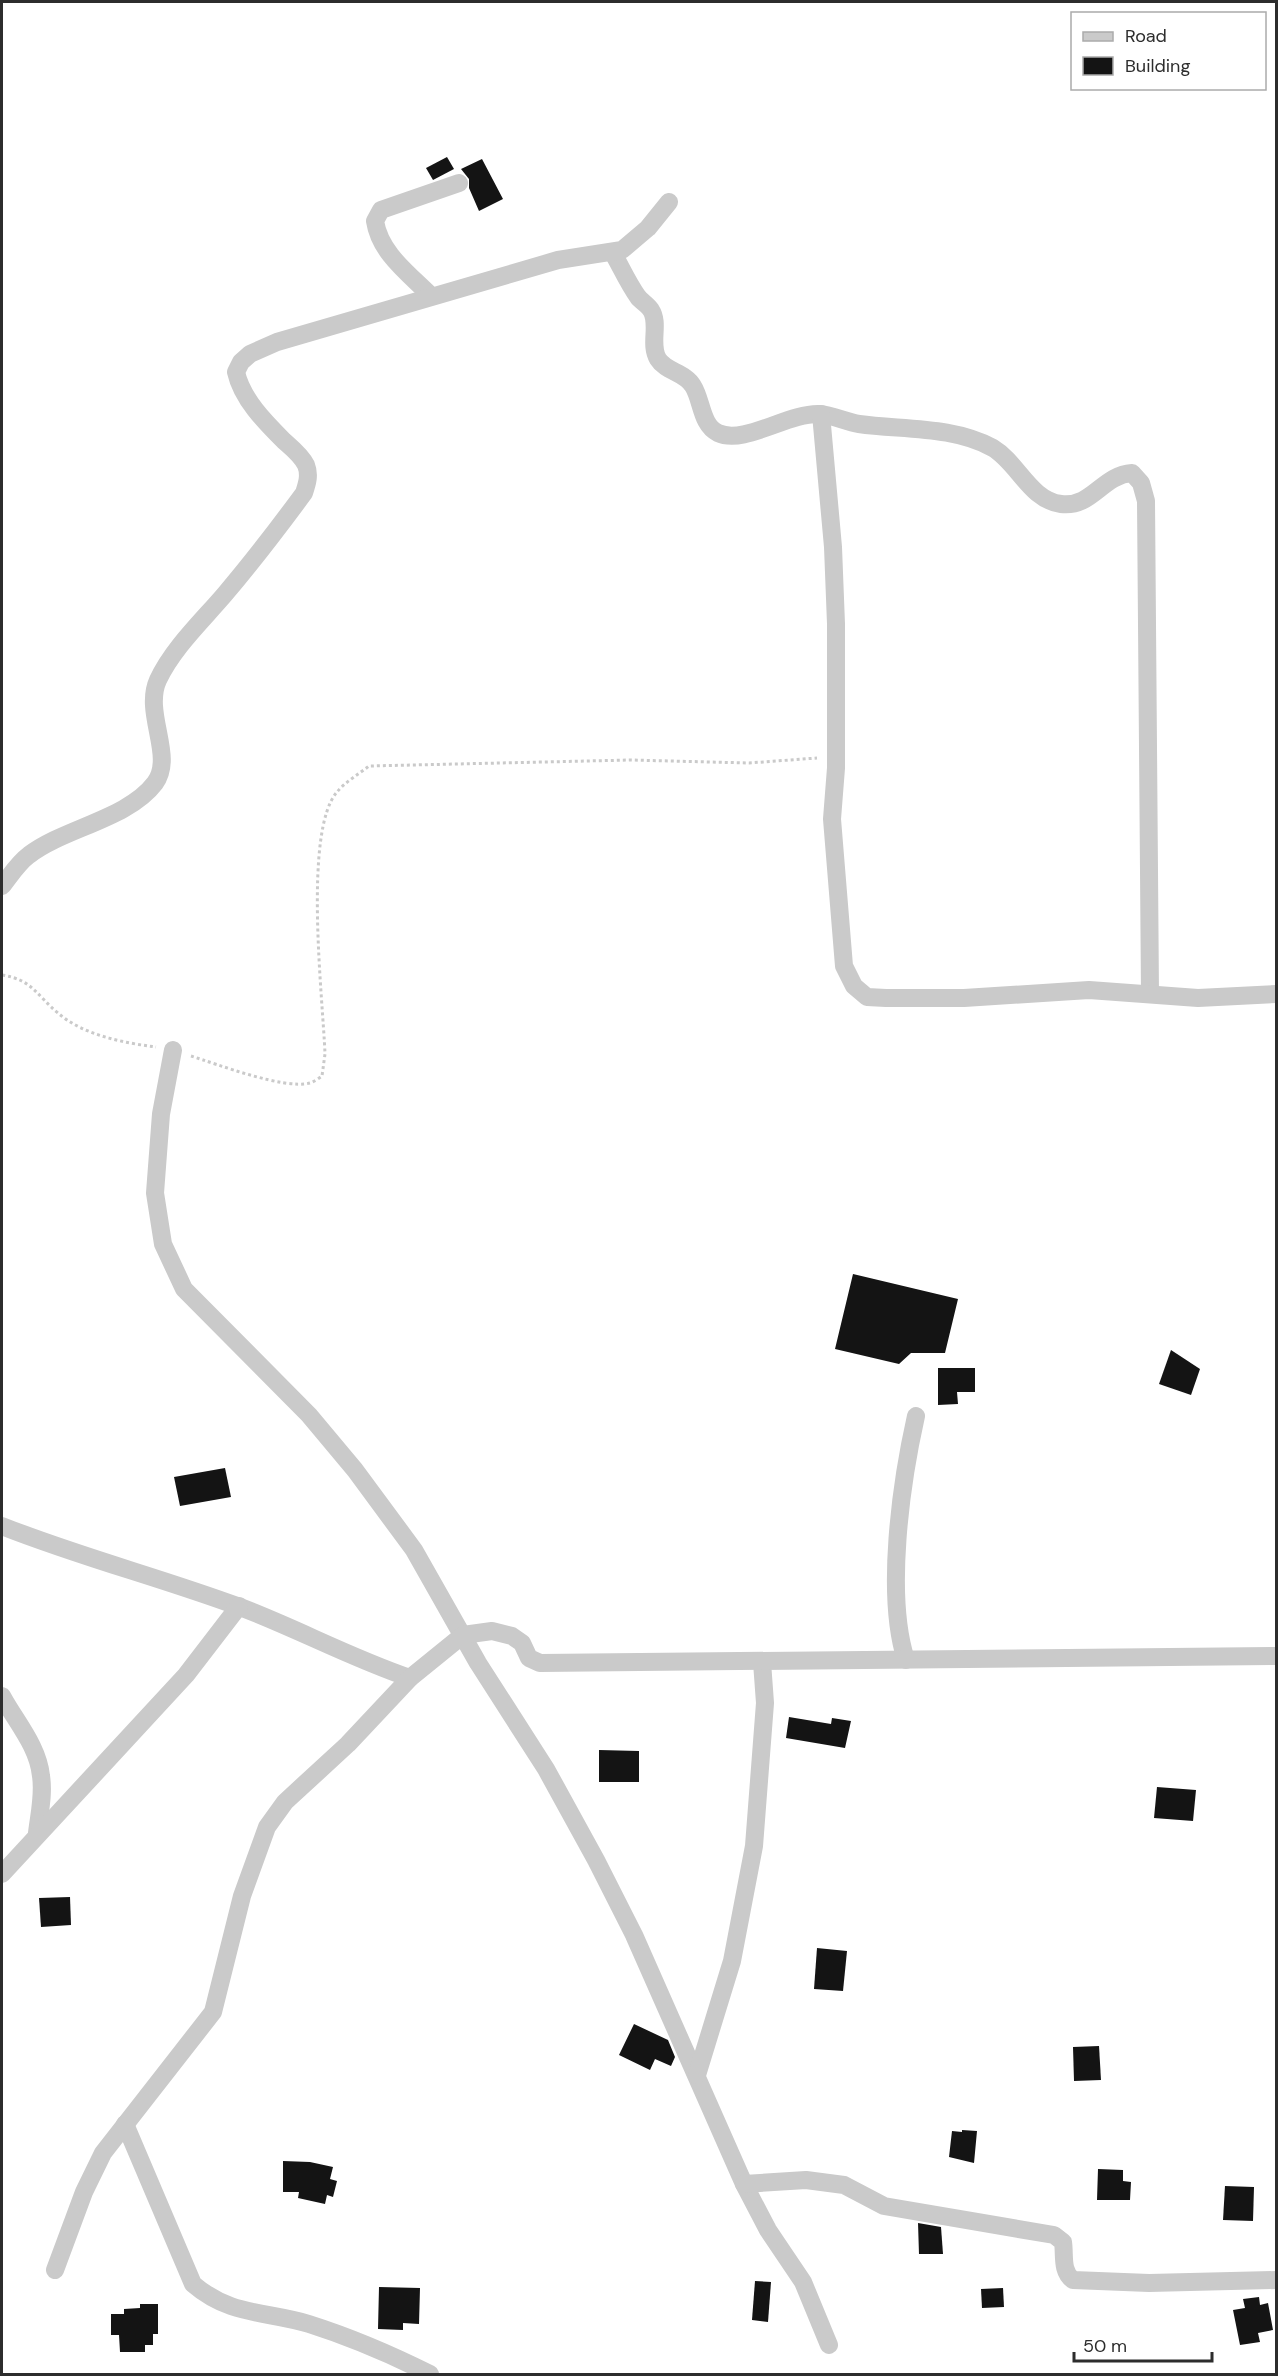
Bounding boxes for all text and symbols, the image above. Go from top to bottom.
legend [1071,12,1266,90]
text: Road [1125,24,1167,48]
text: Building [1125,54,1190,78]
scale bar [1074,2325,1212,2363]
text: 50 m [1083,2334,1127,2358]

